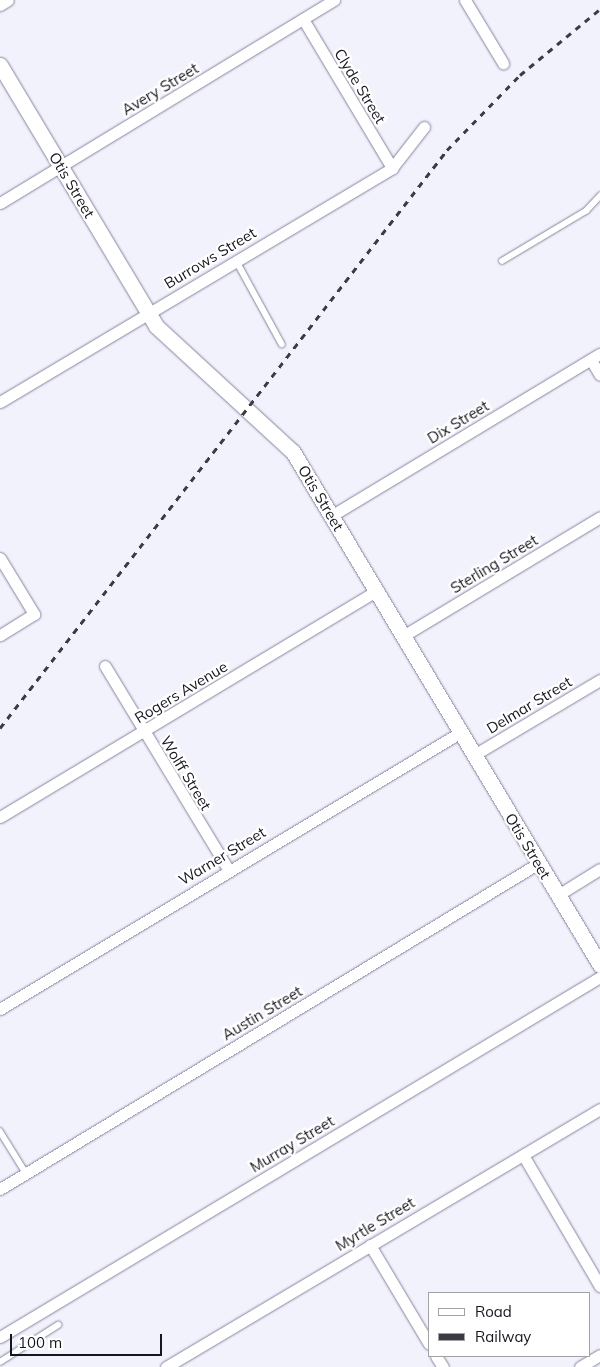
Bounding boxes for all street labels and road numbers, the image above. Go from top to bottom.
street label: Clyde Street [331,45,389,127]
street label: Avery Street [119,59,201,119]
street label: Otis Street [45,149,99,221]
street label: Burrows Street [161,224,259,292]
street label: Dix Street [424,397,492,447]
street label: Otis Street [294,462,348,534]
street label: Sterling Street [447,531,541,597]
street label: Rogers Avenue [131,657,231,727]
street label: Delmar Street [483,673,575,737]
street label: Wolff Street [157,733,215,813]
street label: Otis Street [501,810,555,882]
street label: Warner Street [175,823,269,889]
street label: Austin Street [219,982,305,1044]
street label: Murray Street [247,1112,337,1176]
street label: Myrtle Street [332,1193,418,1255]

